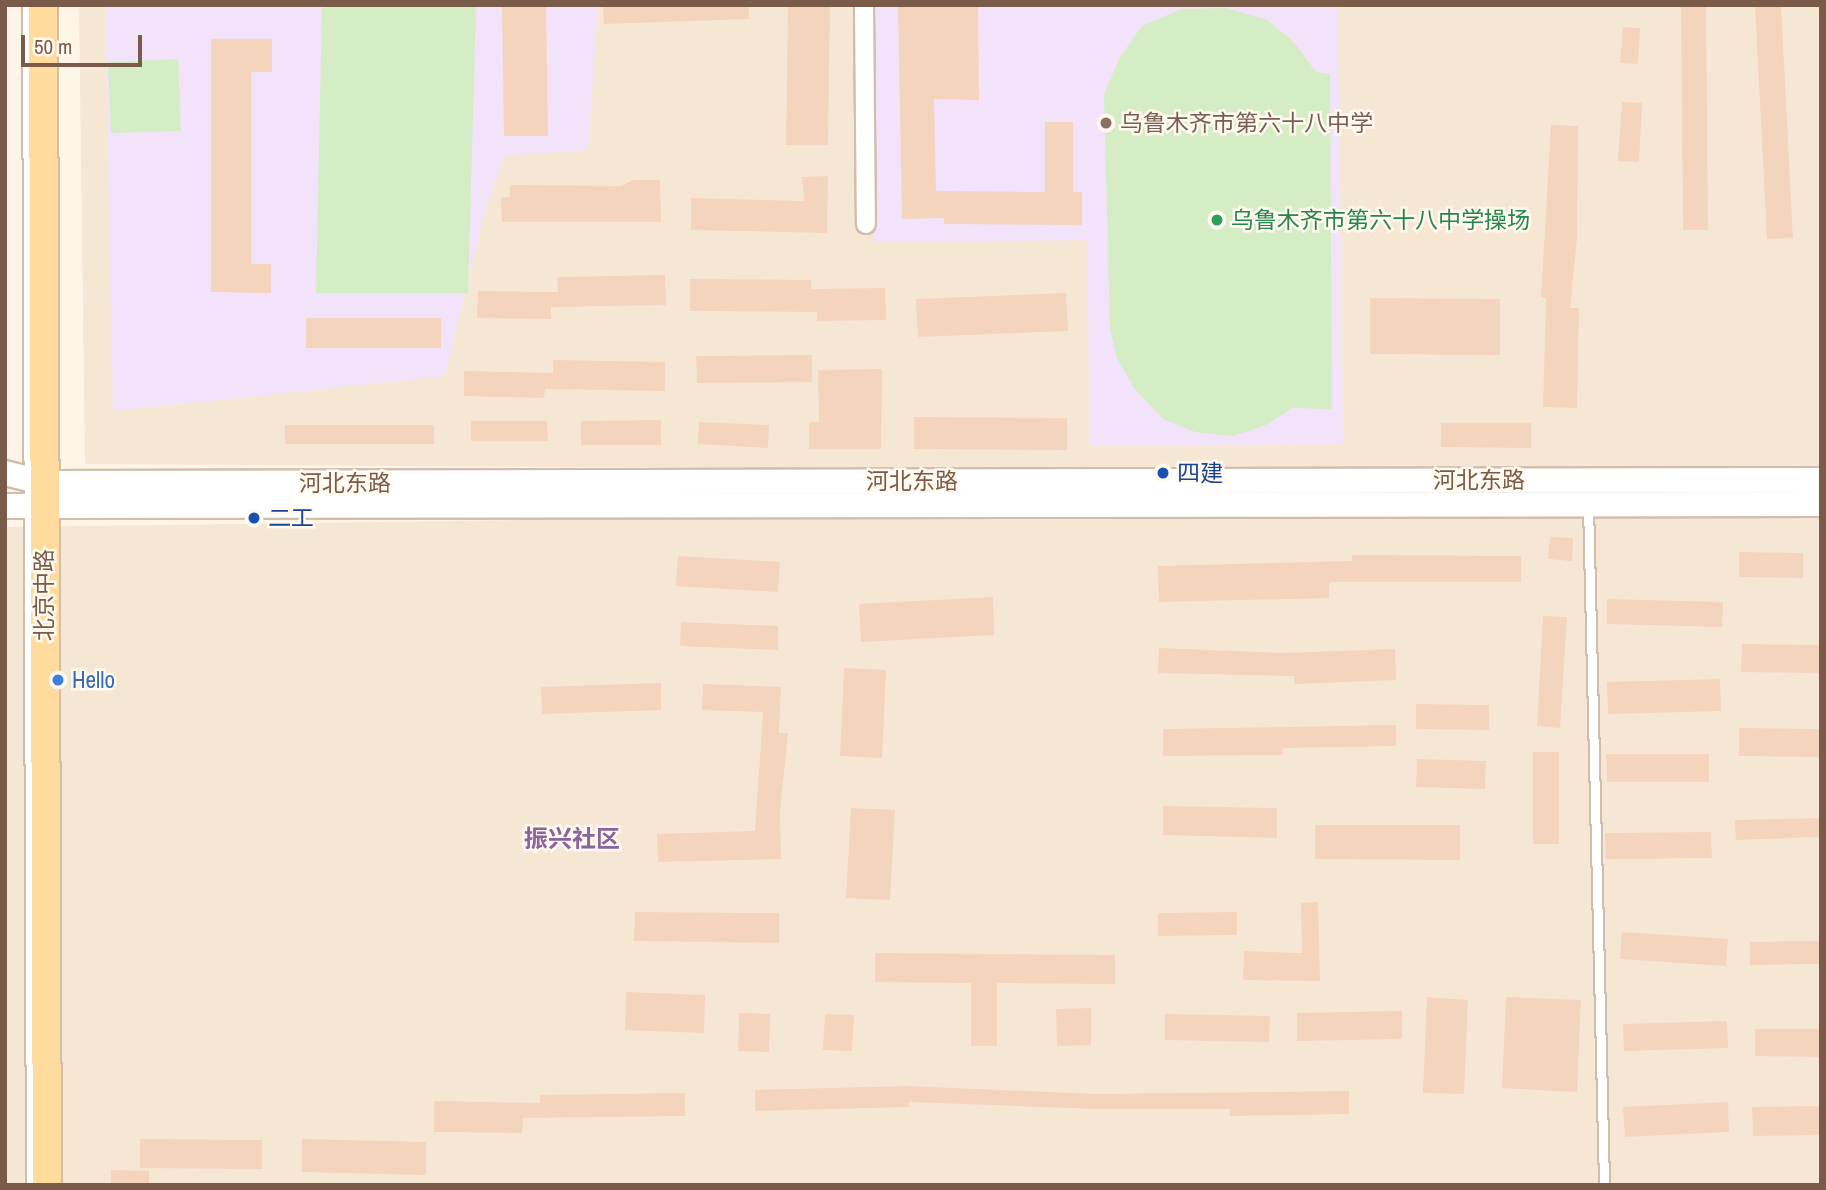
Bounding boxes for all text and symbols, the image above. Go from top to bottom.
scale bar [24,21,145,65]
text: 50 m [34,32,72,61]
place label: 乌鲁木齐市第六十八中学 [1120,109,1373,137]
marker: 乌鲁木齐市第六十八中学 [1098,115,1114,131]
place label: 乌鲁木齐市第六十八中学操场 [1231,206,1530,234]
marker: 乌鲁木齐市第六十八中学操场 [1209,212,1225,228]
place label: 四建 [1177,459,1223,487]
marker: 四建 [1155,465,1171,481]
street label: 河北东路 [1433,466,1525,494]
street label: 河北东路 [866,467,958,495]
street label: 河北东路 [299,469,391,497]
place label: 二工 [268,504,314,532]
marker: 二工 [246,510,262,526]
street label: 北京中路 [30,549,58,641]
place label: Hello [72,666,115,694]
marker: Hello [50,672,66,688]
district label: 振兴社区 [524,825,620,853]

